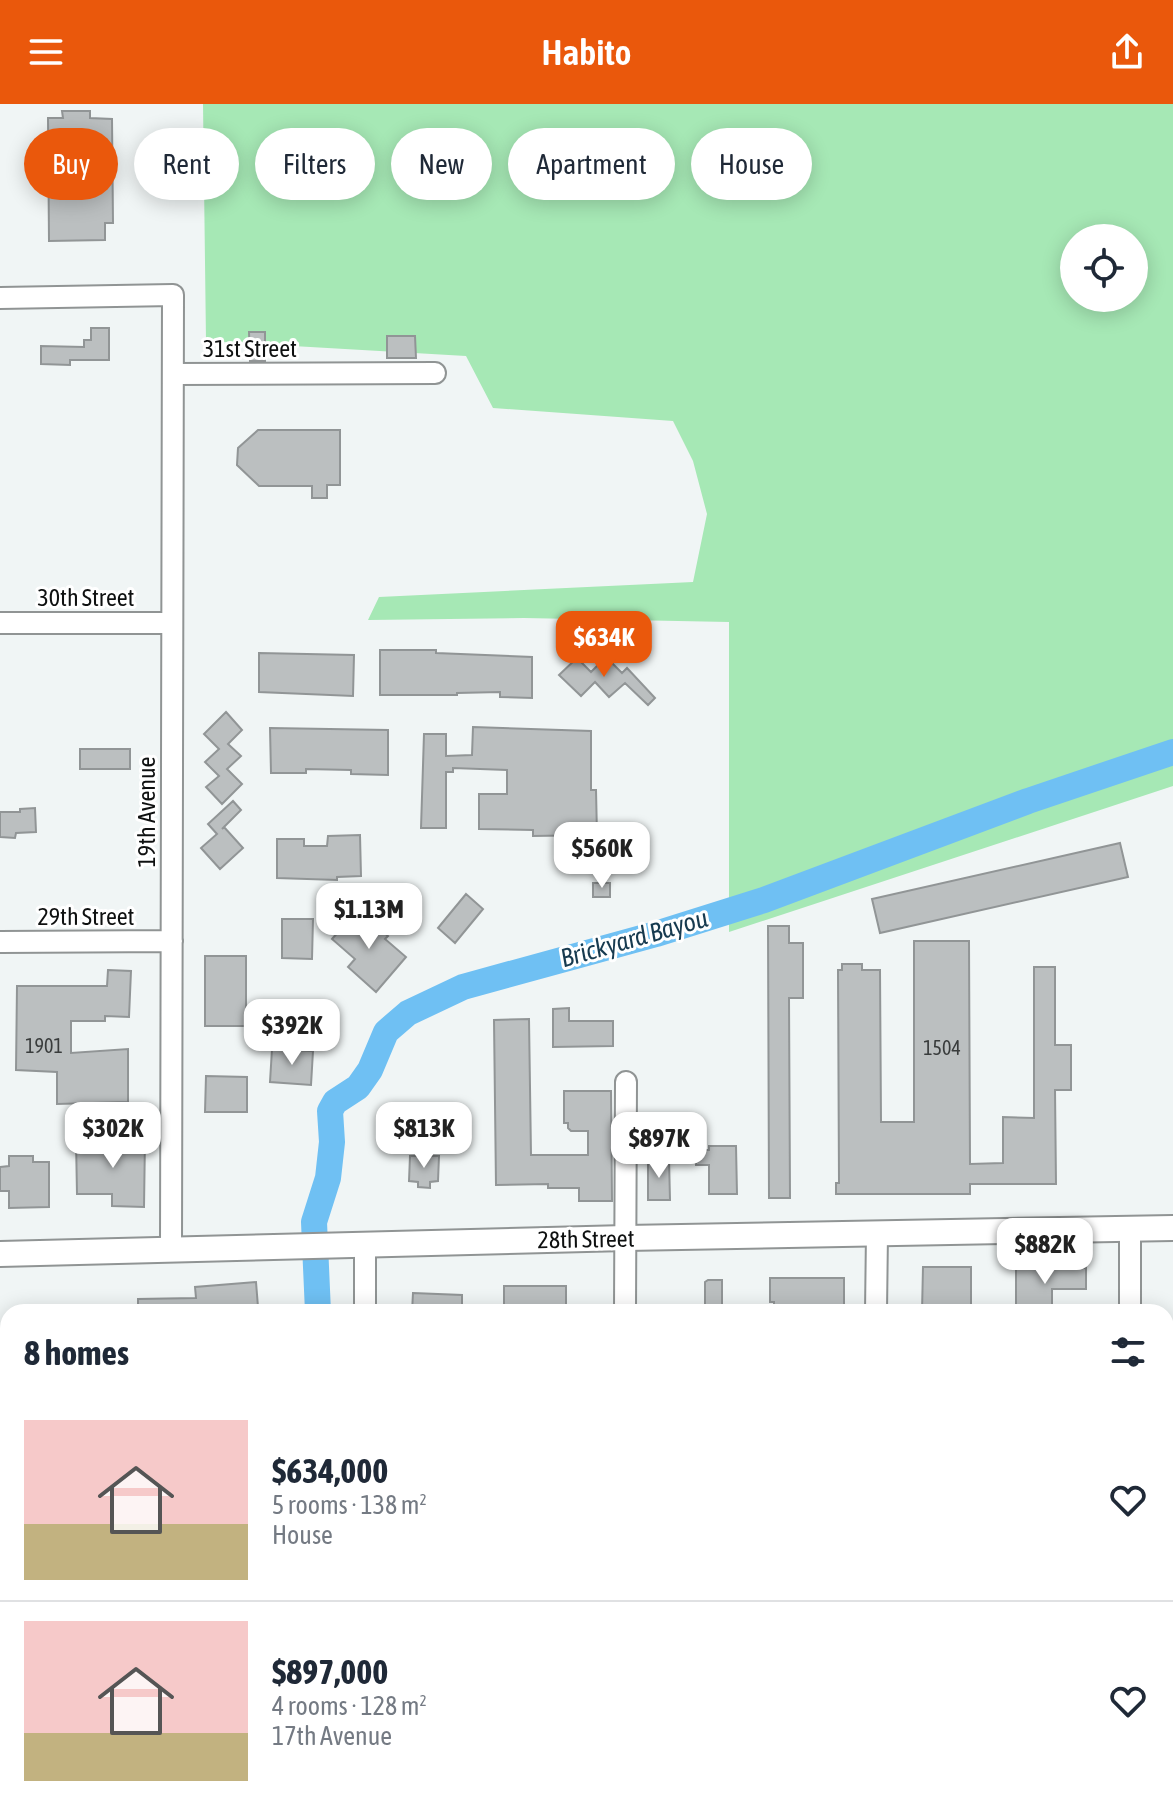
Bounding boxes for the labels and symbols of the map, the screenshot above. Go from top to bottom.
street label: 31st Street [203,335,297,362]
street label: 30th Street [37,584,135,611]
pin: $634K [548,611,660,679]
street label: 19th Avenue [133,757,160,867]
pin: $560K [546,822,658,890]
pin: $1.13M [304,883,434,951]
street label: 29th Street [37,903,135,930]
water label: Brickyard Bayou [557,903,711,973]
pin: $392K [236,999,348,1067]
house number: 1901 [25,1034,63,1057]
house number: 1504 [923,1036,961,1059]
pin: $302K [57,1102,169,1170]
pin: $813K [368,1102,480,1170]
pin: $897K [603,1112,715,1180]
pin: $882K [989,1218,1101,1286]
street label: 28th Street [537,1225,635,1253]

